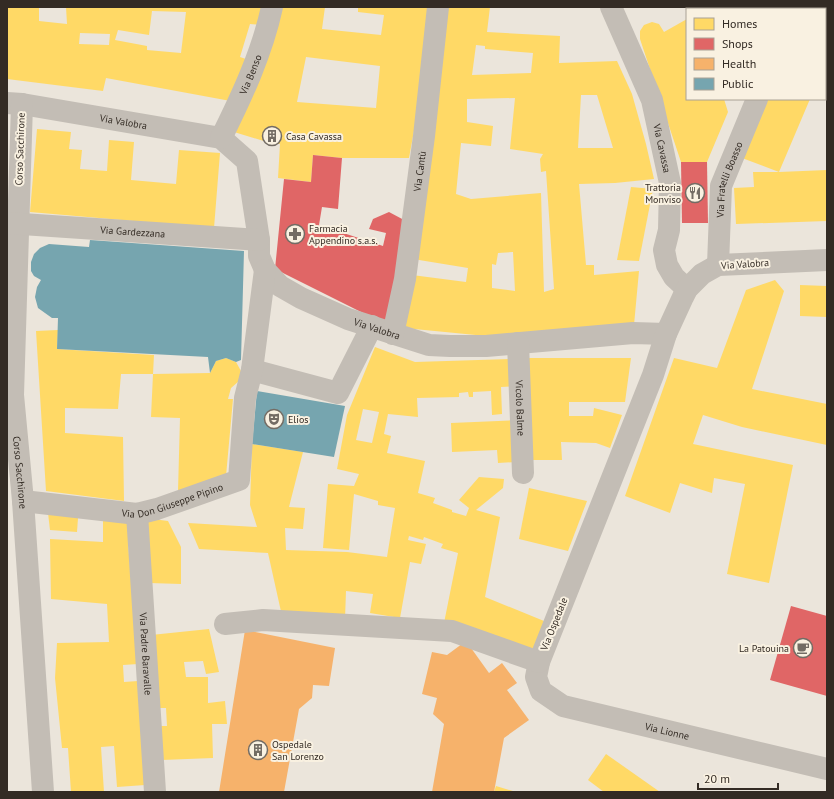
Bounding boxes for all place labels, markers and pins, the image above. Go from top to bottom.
building icon: Casa Cavassa [261,125,283,147]
place label: Casa Cavassa [286,130,342,143]
place label: Trattoria Monviso [645,181,681,206]
restaurant icon: Trattoria Monviso [684,182,706,204]
place label: Farmacia Appendino s.a.s. [309,222,378,247]
pharmacy icon: Farmacia Appendino s.a.s. [284,223,306,245]
theatre icon: Elios [263,408,285,430]
place label: Elios [288,413,309,426]
cafe icon: La Patouina [792,637,814,659]
place label: La Patouina [739,642,789,655]
place label: Ospedale San Lorenzo [272,738,324,763]
building icon: Ospedale San Lorenzo [247,739,269,761]

